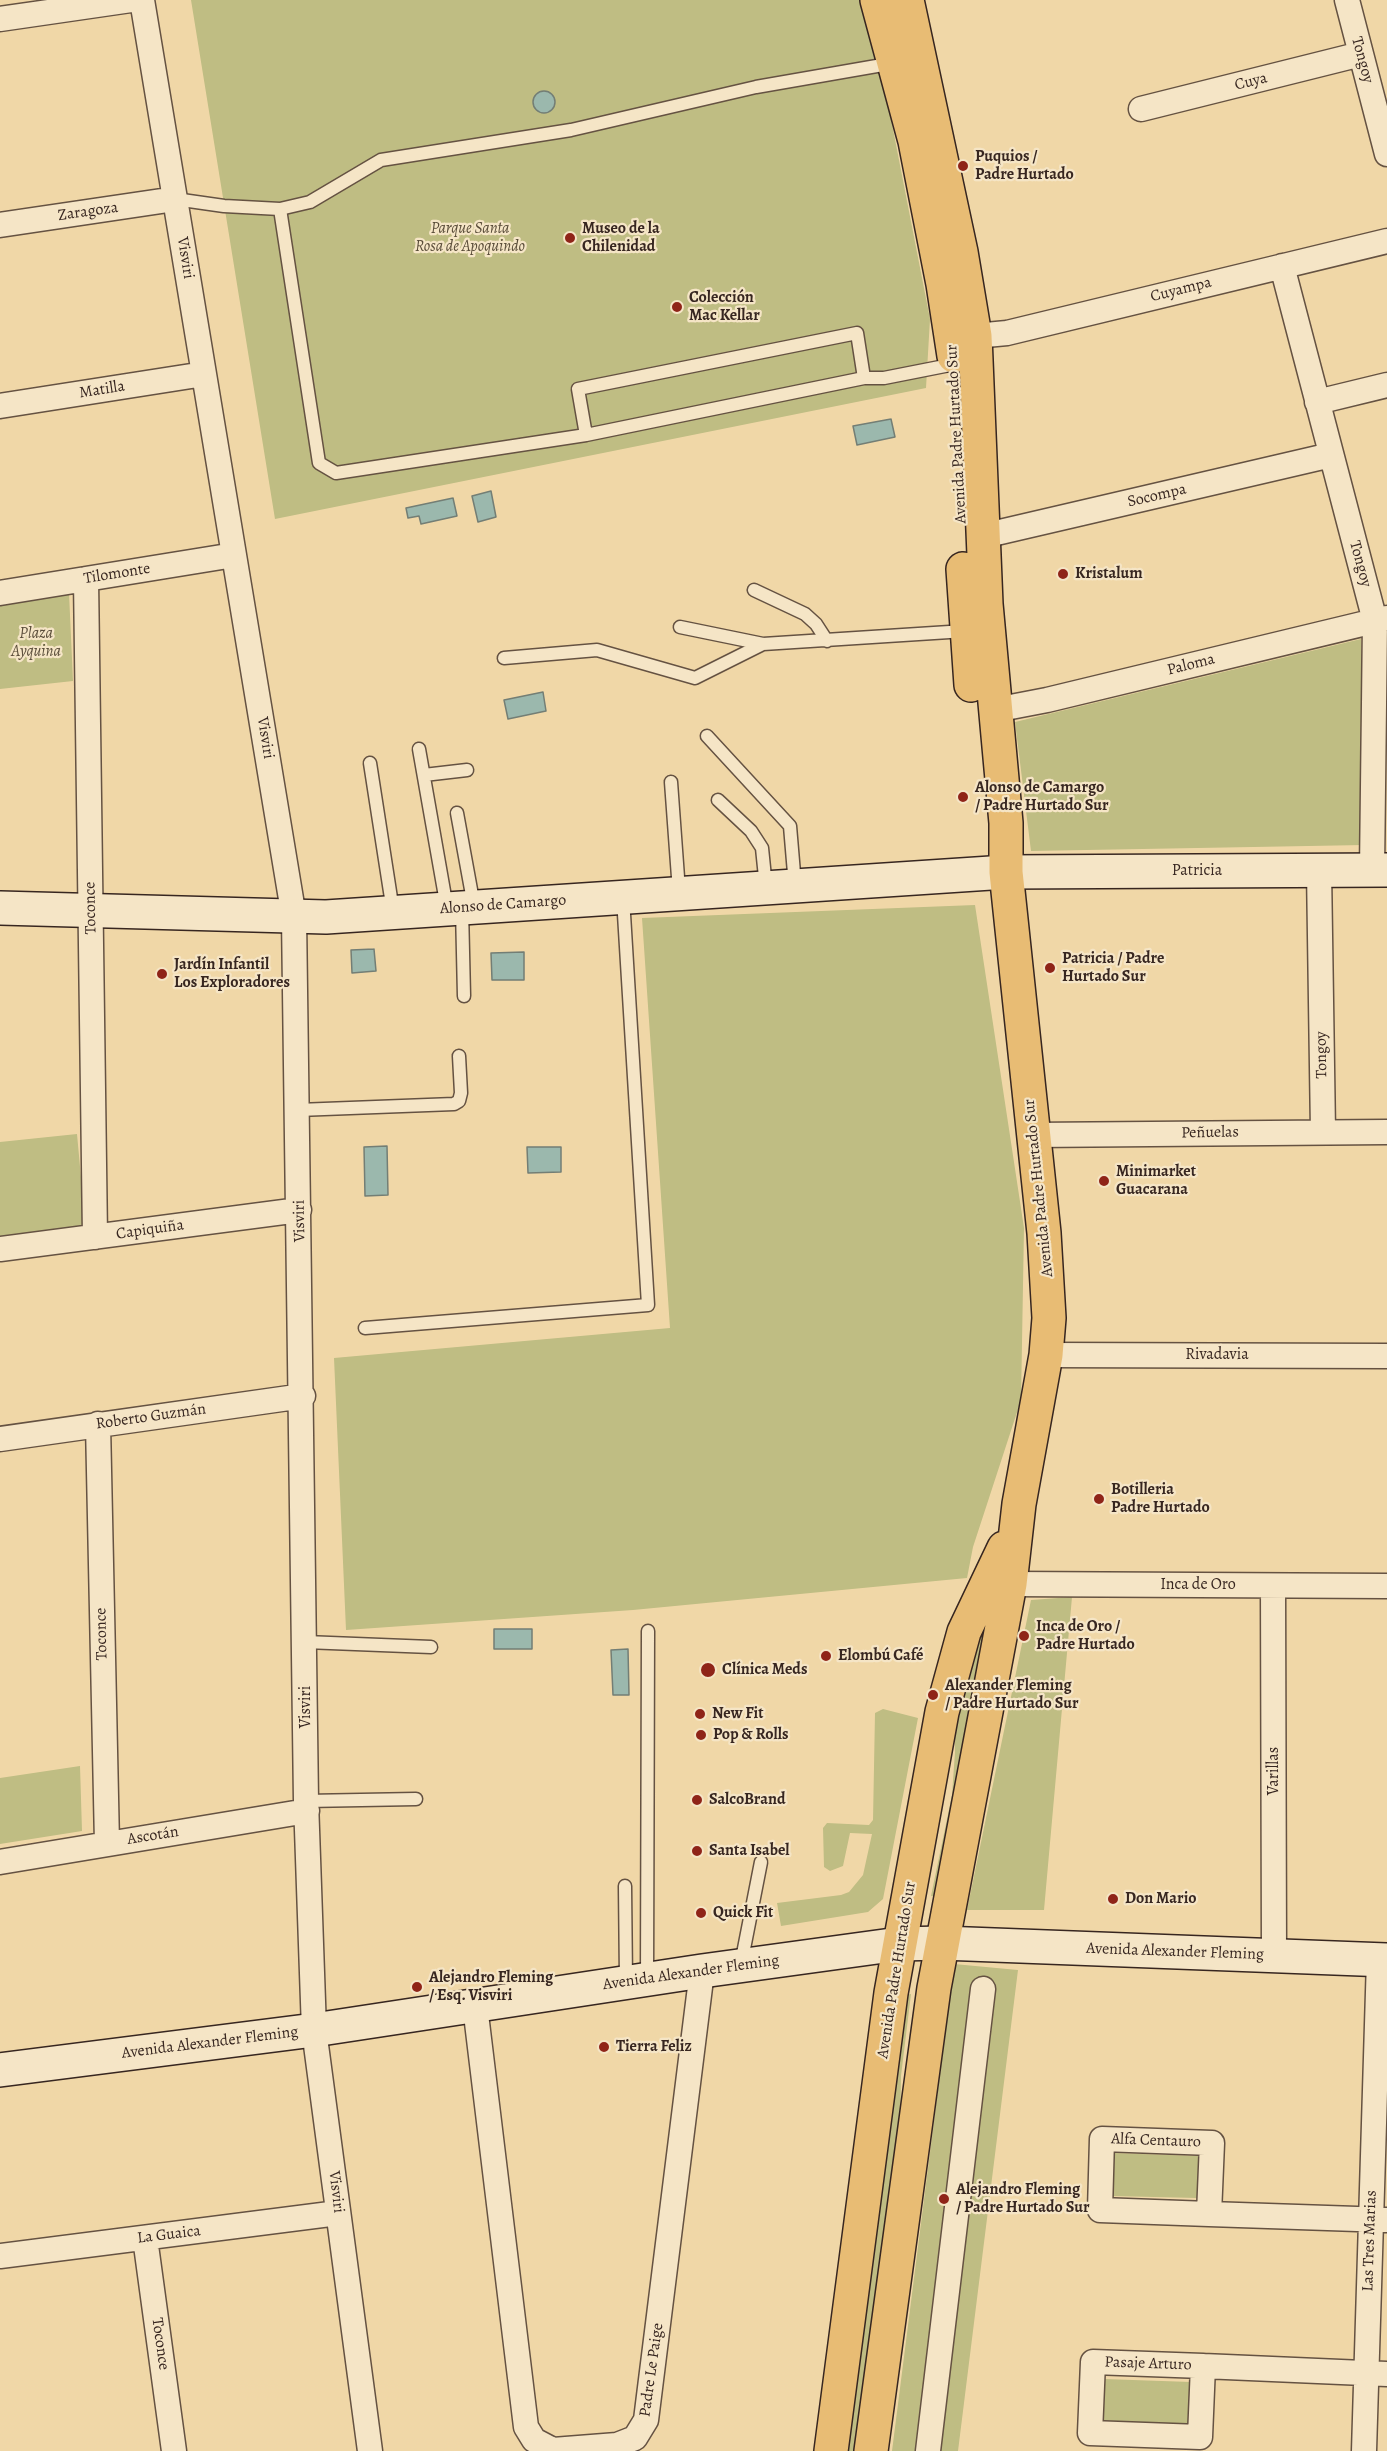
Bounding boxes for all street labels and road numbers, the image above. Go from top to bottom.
street label: Tongoy [1347,35,1377,85]
street label: Cuya [1233,69,1269,95]
street label: Zaragoza [57,198,119,226]
street label: Visviri [172,236,198,280]
street label: Cuyampa [1148,273,1214,307]
street label: Avenida Padre Hurtado Sur [943,344,971,524]
street label: Matilla [78,377,126,403]
street label: Socompa [1126,480,1188,512]
street label: Tongoy [1345,539,1375,589]
street label: Tilomonte [82,559,152,589]
street label: Paloma [1165,650,1217,680]
street label: Visviri [252,716,278,760]
street label: Patricia [1172,861,1222,881]
street label: Toconce [81,881,101,935]
street label: Alonso de Camargo [439,891,567,919]
street label: Tongoy [1312,1031,1332,1079]
street label: Avenida Padre Hurtado Sur [1020,1098,1058,1278]
street label: Peñuelas [1181,1123,1239,1143]
street label: Visviri [290,1200,310,1242]
street label: Capiquiña [115,1216,185,1244]
street label: Rivadavia [1185,1345,1249,1365]
street label: Roberto Guzmán [95,1400,207,1434]
street label: Inca de Oro [1160,1575,1236,1595]
street label: Toconce [92,1607,112,1661]
street label: Visviri [296,1686,316,1728]
street label: Varillas [1264,1747,1284,1795]
street label: Ascotán [126,1822,180,1850]
street label: Avenida Padre Hurtado Sur [874,1880,920,2060]
street label: Avenida Alexander Fleming [1086,1939,1264,1965]
street label: Avenida Alexander Fleming [602,1951,780,1995]
street label: Avenida Alexander Fleming [121,2023,299,2063]
street label: Alfa Centauro [1111,2130,1201,2152]
street label: Visviri [324,2170,348,2214]
street label: Las Tres Marias [1359,2190,1381,2292]
street label: La Guaica [136,2222,202,2248]
street label: Toconce [147,2317,173,2371]
street label: Padre Le Paige [636,2322,668,2418]
street label: Pasaje Arturo [1104,2353,1192,2375]

